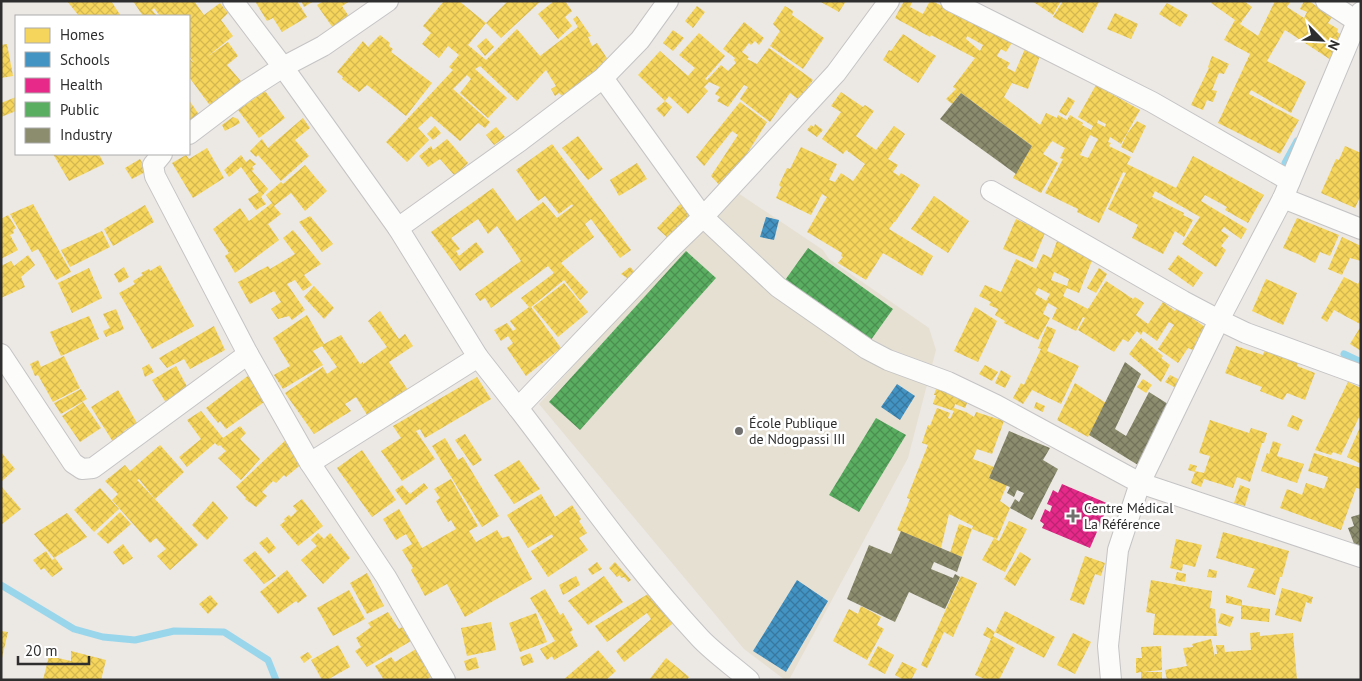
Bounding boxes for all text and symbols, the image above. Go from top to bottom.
legend [15,15,190,155]
north arrow [1297,15,1347,65]
text: Homes [60,25,104,44]
text: N [1324,37,1344,53]
text: Schools [60,50,110,69]
text: Health [60,75,103,94]
text: Public [60,100,99,119]
text: Industry [60,125,112,144]
place label: École Publique de Ndogpassi III [749,414,845,448]
marker: École Publique de Ndogpassi III [733,425,745,437]
place label: Centre Médical La Référence [1084,499,1173,533]
marker: Centre Médical La Référence [1066,509,1080,523]
scale bar [18,634,89,666]
text: 20 m [25,641,58,660]

